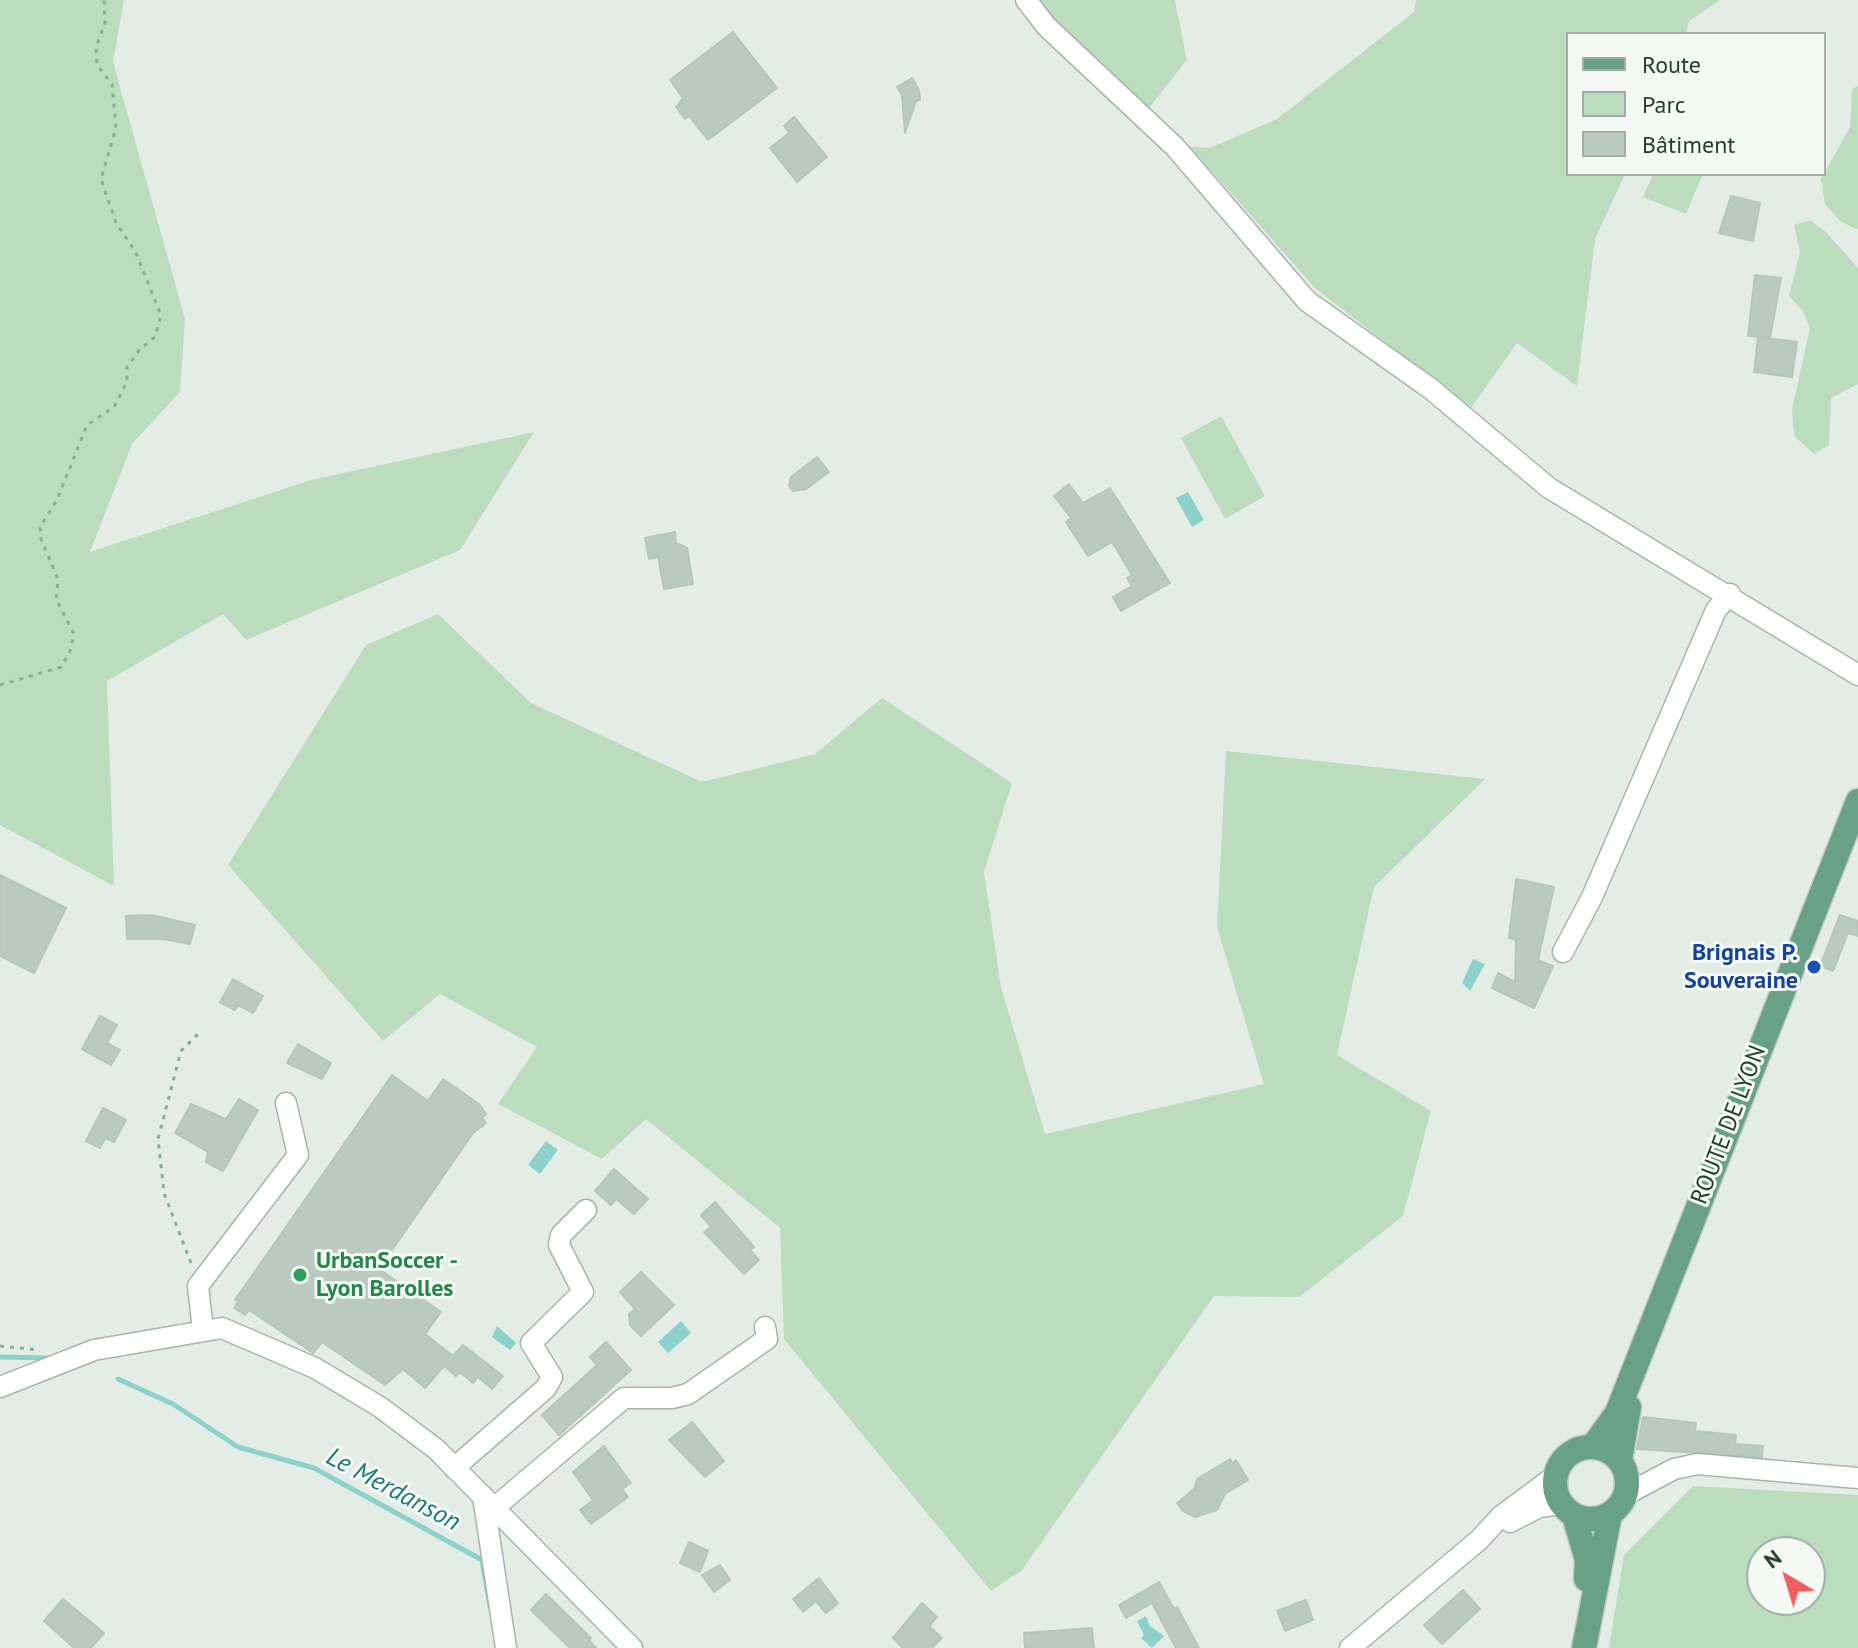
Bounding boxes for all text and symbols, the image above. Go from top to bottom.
legend [1566,32,1826,176]
text: Route [1642,49,1701,80]
text: Parc [1642,89,1685,120]
text: Bâtiment [1642,129,1735,160]
place label: Brignais P. Souveraine [1684,939,1798,995]
marker: Brignais P. Souveraine [1805,958,1823,976]
street label: ROUTE DE LYON [1686,1042,1772,1208]
place label: UrbanSoccer - Lyon Barolles [316,1247,458,1303]
marker: UrbanSoccer - Lyon Barolles [291,1266,309,1284]
water label: Le Merdanson [321,1442,465,1538]
north arrow [1746,1536,1826,1616]
text: N [1758,1543,1787,1574]

